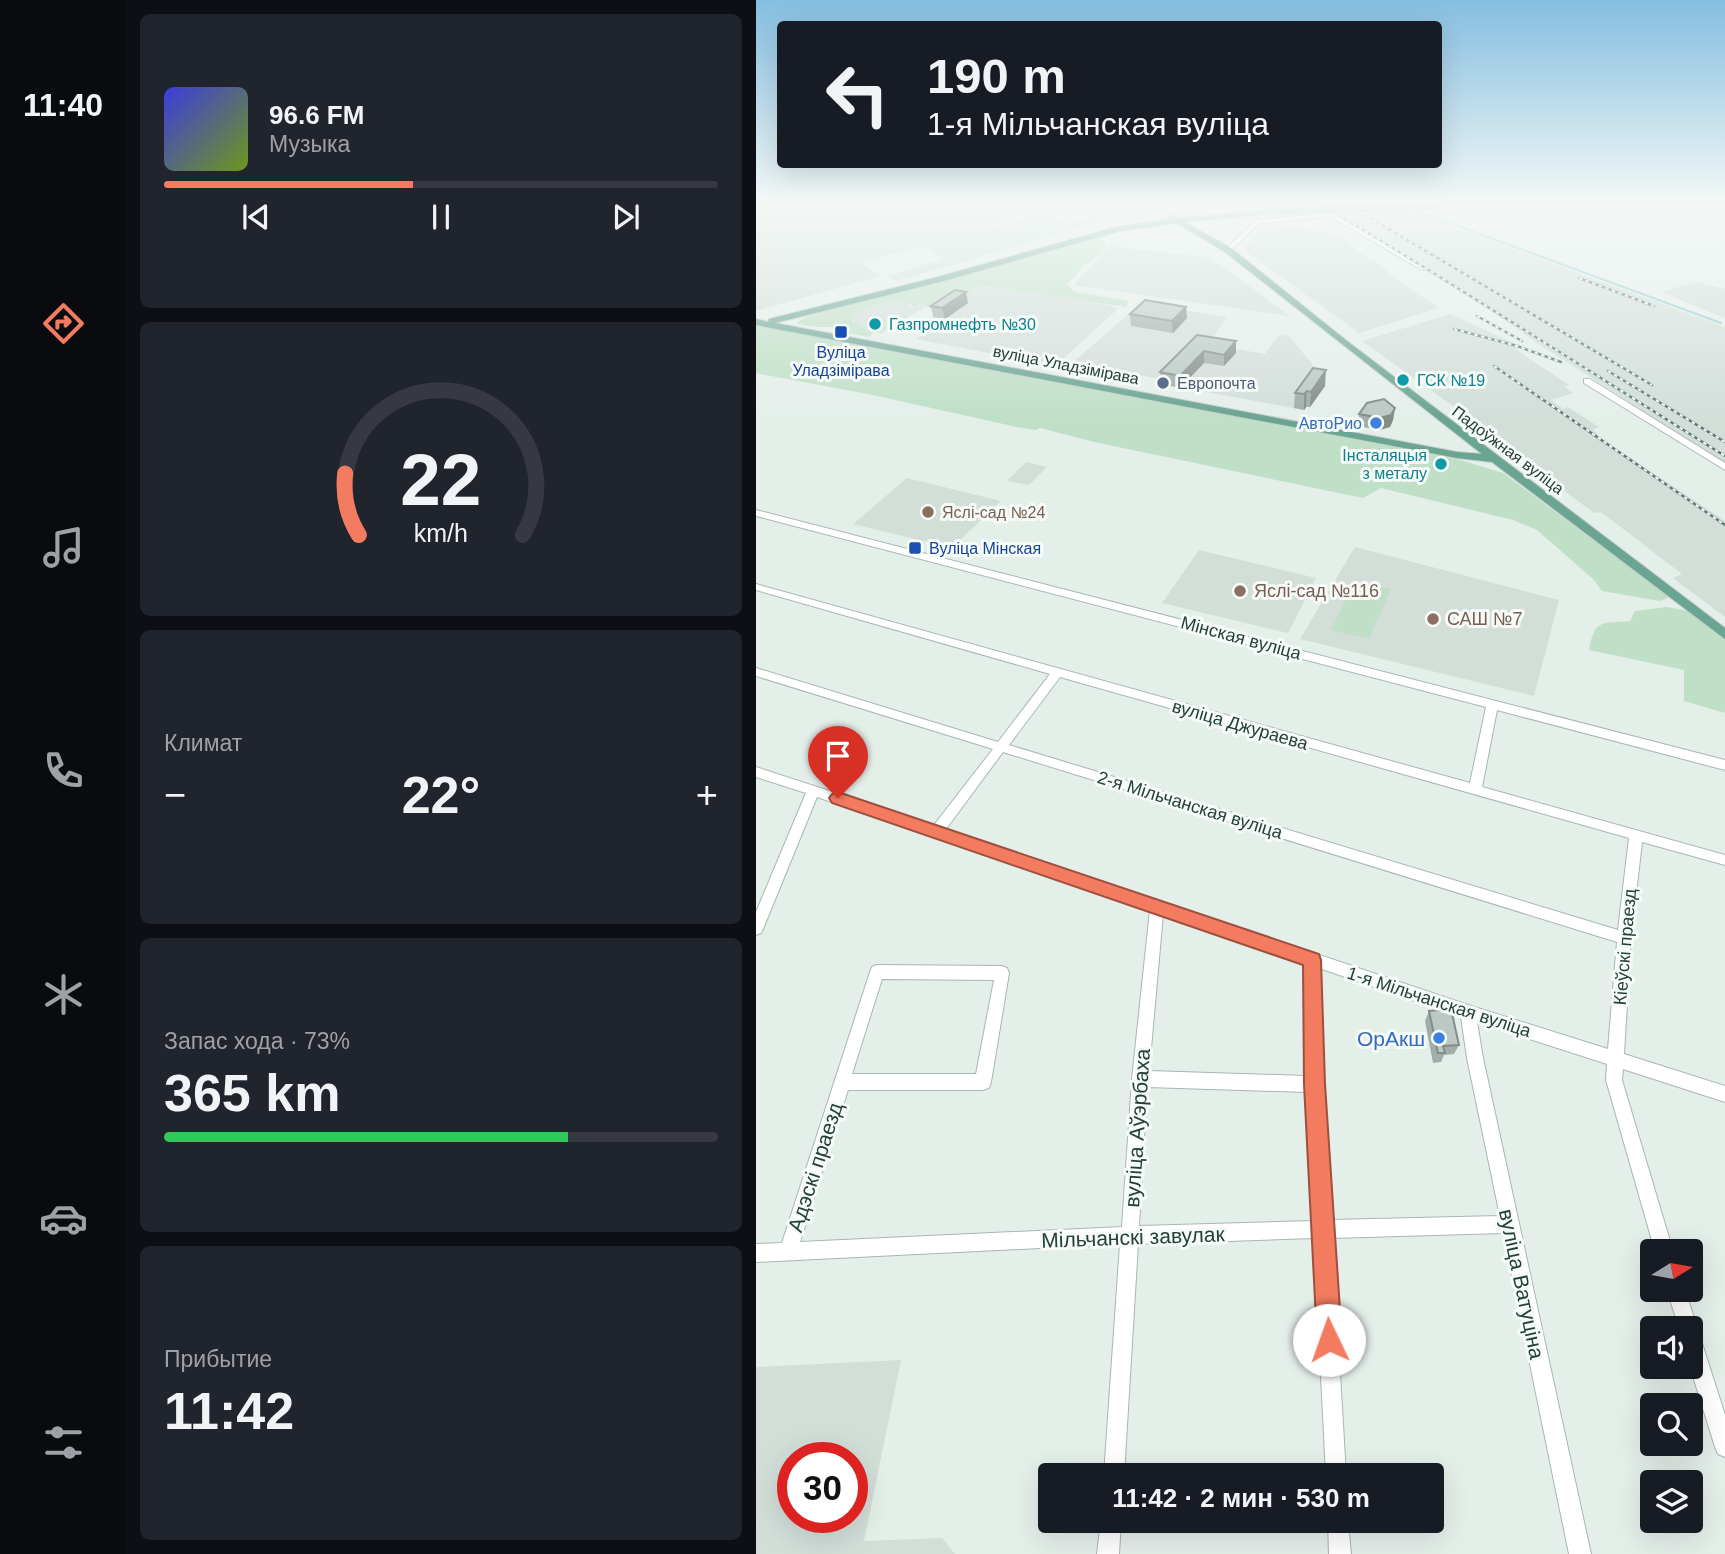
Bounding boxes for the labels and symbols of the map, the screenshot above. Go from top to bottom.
marker: Газпромнефть №30 [867,316,883,332]
place label: Газпромнефть №30 [889,316,1036,333]
marker: Вуліца Уладзімірава [833,324,849,340]
street label: вуліца Уладзімірава [992,343,1141,388]
place label: Вуліца Уладзімірава [792,344,890,379]
marker: ГСК №19 [1395,372,1411,388]
place label: ГСК №19 [1417,372,1485,389]
marker: Европочта [1155,375,1171,391]
place label: Европочта [1177,375,1256,392]
street label: Падоўжная вуліца [1449,403,1567,497]
place label: АвтоРио [1299,415,1362,432]
marker: АвтоРио [1368,415,1384,431]
place label: Інсталяцыя з металу [1342,447,1427,482]
marker: Інсталяцыя з металу [1433,456,1449,472]
marker: Яслі-сад №24 [920,504,936,520]
place label: Яслі-сад №24 [942,504,1046,521]
marker: Вуліца Мінская [907,540,923,556]
place label: Вуліца Мінская [929,540,1041,557]
place label: Яслі-сад №116 [1254,581,1379,601]
marker: Яслі-сад №116 [1232,583,1248,599]
place label: САШ №7 [1447,609,1522,629]
marker: САШ №7 [1425,611,1441,627]
street label: Мінская вуліца [1179,612,1304,664]
street label: вуліца Джураева [1170,696,1311,754]
pin [808,726,868,798]
street label: 2-я Мільчанская вуліца [1095,767,1286,843]
street label: Кіеўскі праезд [1610,887,1640,1006]
street label: 1-я Мільчанская вуліца [1344,963,1535,1042]
place label: ОрАкш [1357,1027,1425,1050]
marker: ОрАкш [1431,1030,1447,1046]
street label: вуліца Аўэрбаха [1120,1047,1154,1208]
street label: Адэскі праезд [783,1099,847,1235]
street label: вуліца Ватуціна [1495,1207,1549,1361]
street label: Мільчанскі завулак [1041,1222,1226,1252]
north arrow [1640,1239,1703,1302]
position arrow [1292,1303,1366,1377]
speed limit sign: 30 [777,1442,868,1533]

